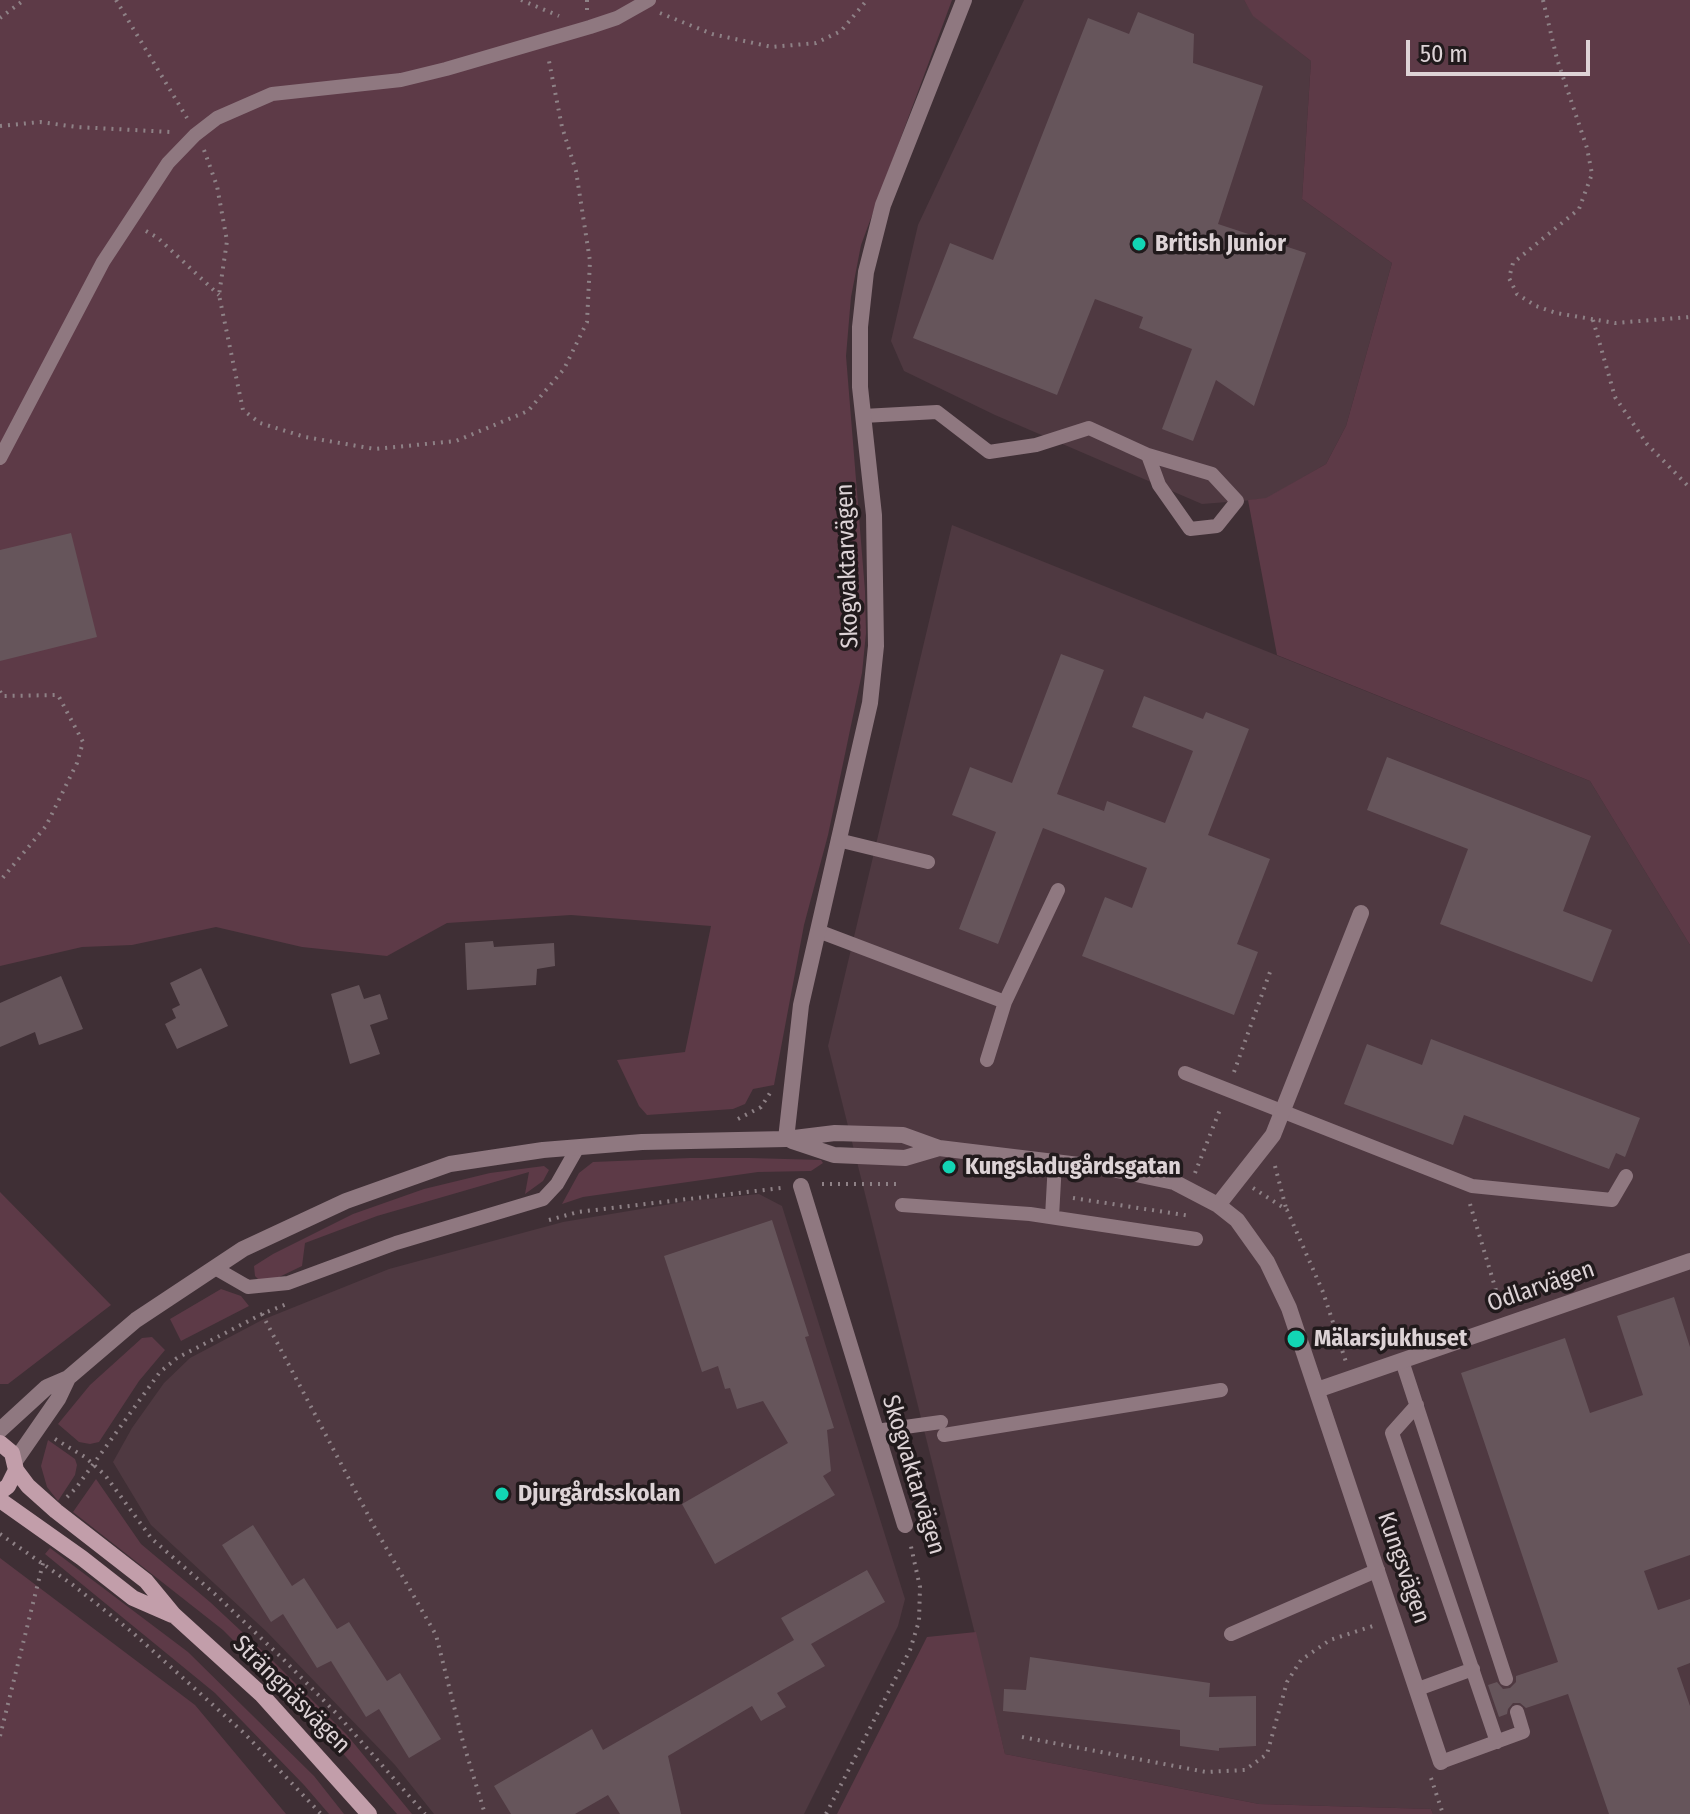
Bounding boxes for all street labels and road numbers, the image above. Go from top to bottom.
street label: Skogvaktarvägen [831,483,865,649]
street label: Odlarvägen [1484,1255,1598,1319]
street label: Skogvaktarvägen [875,1392,951,1558]
street label: Kungsvägen [1371,1508,1435,1628]
street label: Strängnäsvägen [226,1630,356,1760]

